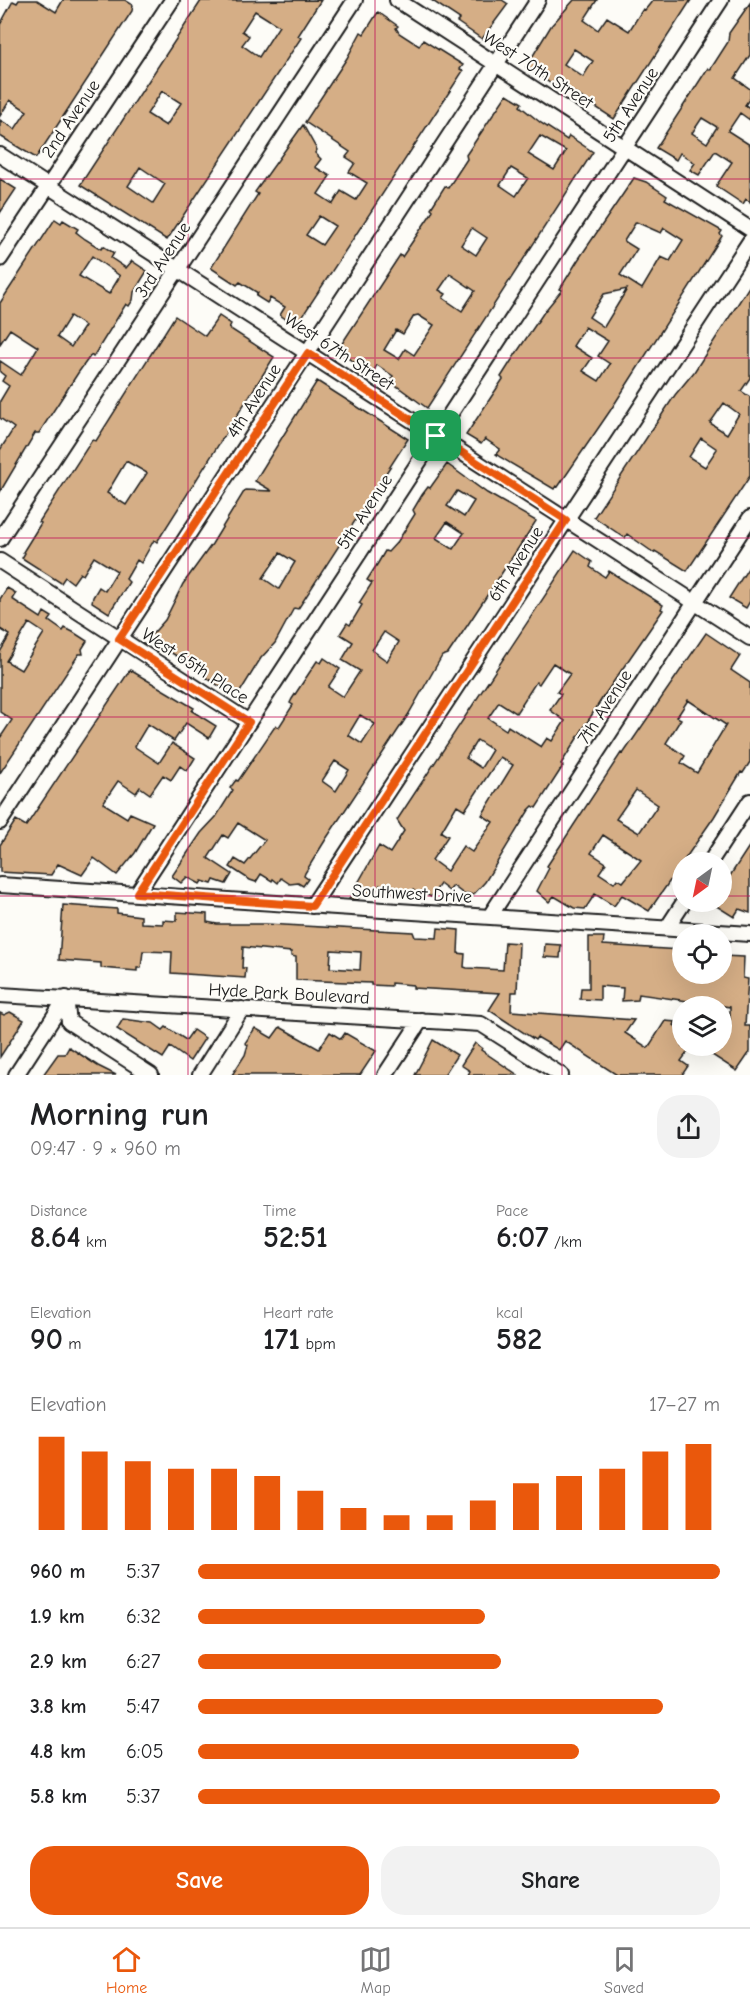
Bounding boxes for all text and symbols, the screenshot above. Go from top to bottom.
street label: West 70th Street [479,26,598,114]
street label: 5th Avenue [599,63,663,147]
street label: 2nd Avenue [37,76,105,162]
street label: 3rd Avenue [131,218,195,302]
street label: West 67th Street [280,309,398,396]
street label: 4th Avenue [222,360,286,442]
pin [410,410,461,461]
icon: arrive [419,419,452,452]
street label: 5th Avenue [333,470,397,554]
street label: 6th Avenue [484,522,548,606]
street label: West 65th Place [138,624,252,708]
street label: 7th Avenue [573,666,637,748]
north arrow [672,852,732,912]
map controls [672,852,732,1056]
street label: Southwest Drive [351,880,473,908]
button: locate [672,924,732,984]
street label: Hyde Park Boulevard [208,979,370,1009]
button: layers [672,996,732,1056]
text: Morning run [30,1095,209,1133]
button: share [657,1095,720,1158]
text: 09:47 · 9 × 960 m [30,1137,181,1160]
text: Distance [30,1202,87,1220]
text: Time [263,1202,296,1220]
text: Pace [496,1202,528,1220]
text: 8.64 [30,1220,81,1255]
text: 52:51 [263,1220,328,1255]
text: 6:07 [496,1220,549,1255]
text: km [81,1233,107,1251]
text: /km [549,1233,582,1251]
text: Elevation [30,1304,91,1322]
text: Heart rate [263,1304,334,1322]
text: kcal [496,1304,523,1322]
text: 90 [30,1322,63,1357]
text: 171 [263,1322,300,1357]
text: 582 [496,1322,542,1357]
text: m [63,1335,81,1353]
text: bpm [300,1335,336,1353]
text: Elevation [30,1393,107,1416]
text: 17–27 m [649,1393,720,1416]
text: 960 m [30,1560,85,1583]
text: 5:37 [126,1560,160,1583]
text: 1.9 km [30,1605,85,1628]
text: 6:32 [126,1605,161,1628]
text: 2.9 km [30,1650,87,1673]
text: 6:27 [126,1650,160,1673]
text: 3.8 km [30,1695,87,1718]
text: 5:47 [126,1695,160,1718]
text: 4.8 km [30,1740,86,1763]
text: 6:05 [126,1740,163,1763]
text: 5.8 km [30,1785,87,1808]
text: 5:37 [126,1785,160,1808]
button: Save [30,1846,369,1915]
button: Share [381,1846,720,1915]
tab: Home [106,1943,147,1997]
tab: Map [359,1943,392,1997]
tab: Saved [604,1943,644,1997]

